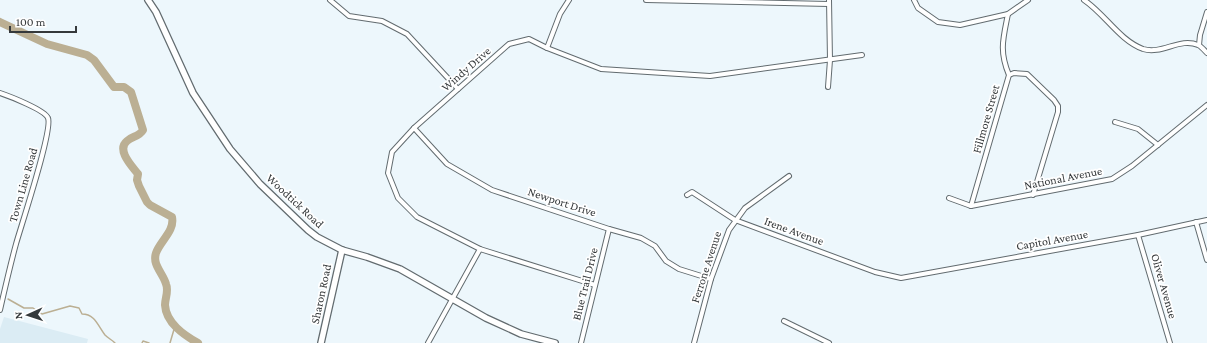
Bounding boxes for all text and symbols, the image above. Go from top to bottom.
scale bar [10,8,76,34]
text: 100 m [16,15,46,29]
street label: Windy Drive [439,44,493,94]
street label: Fillmore Street [970,82,1003,155]
street label: Town Line Road [6,145,41,224]
street label: National Avenue [1023,164,1103,192]
street label: Woodtick Road [264,171,327,232]
street label: Newport Drive [526,184,598,220]
street label: Irene Avenue [762,214,826,248]
street label: Capitol Avenue [1015,227,1089,253]
street label: Ferrone Avenue [688,229,724,305]
street label: Blue Trail Drive [569,246,601,322]
street label: Oliver Avenue [1148,252,1180,320]
street label: Sharon Road [308,262,334,325]
north arrow [8,295,48,335]
text: N [12,311,24,320]

